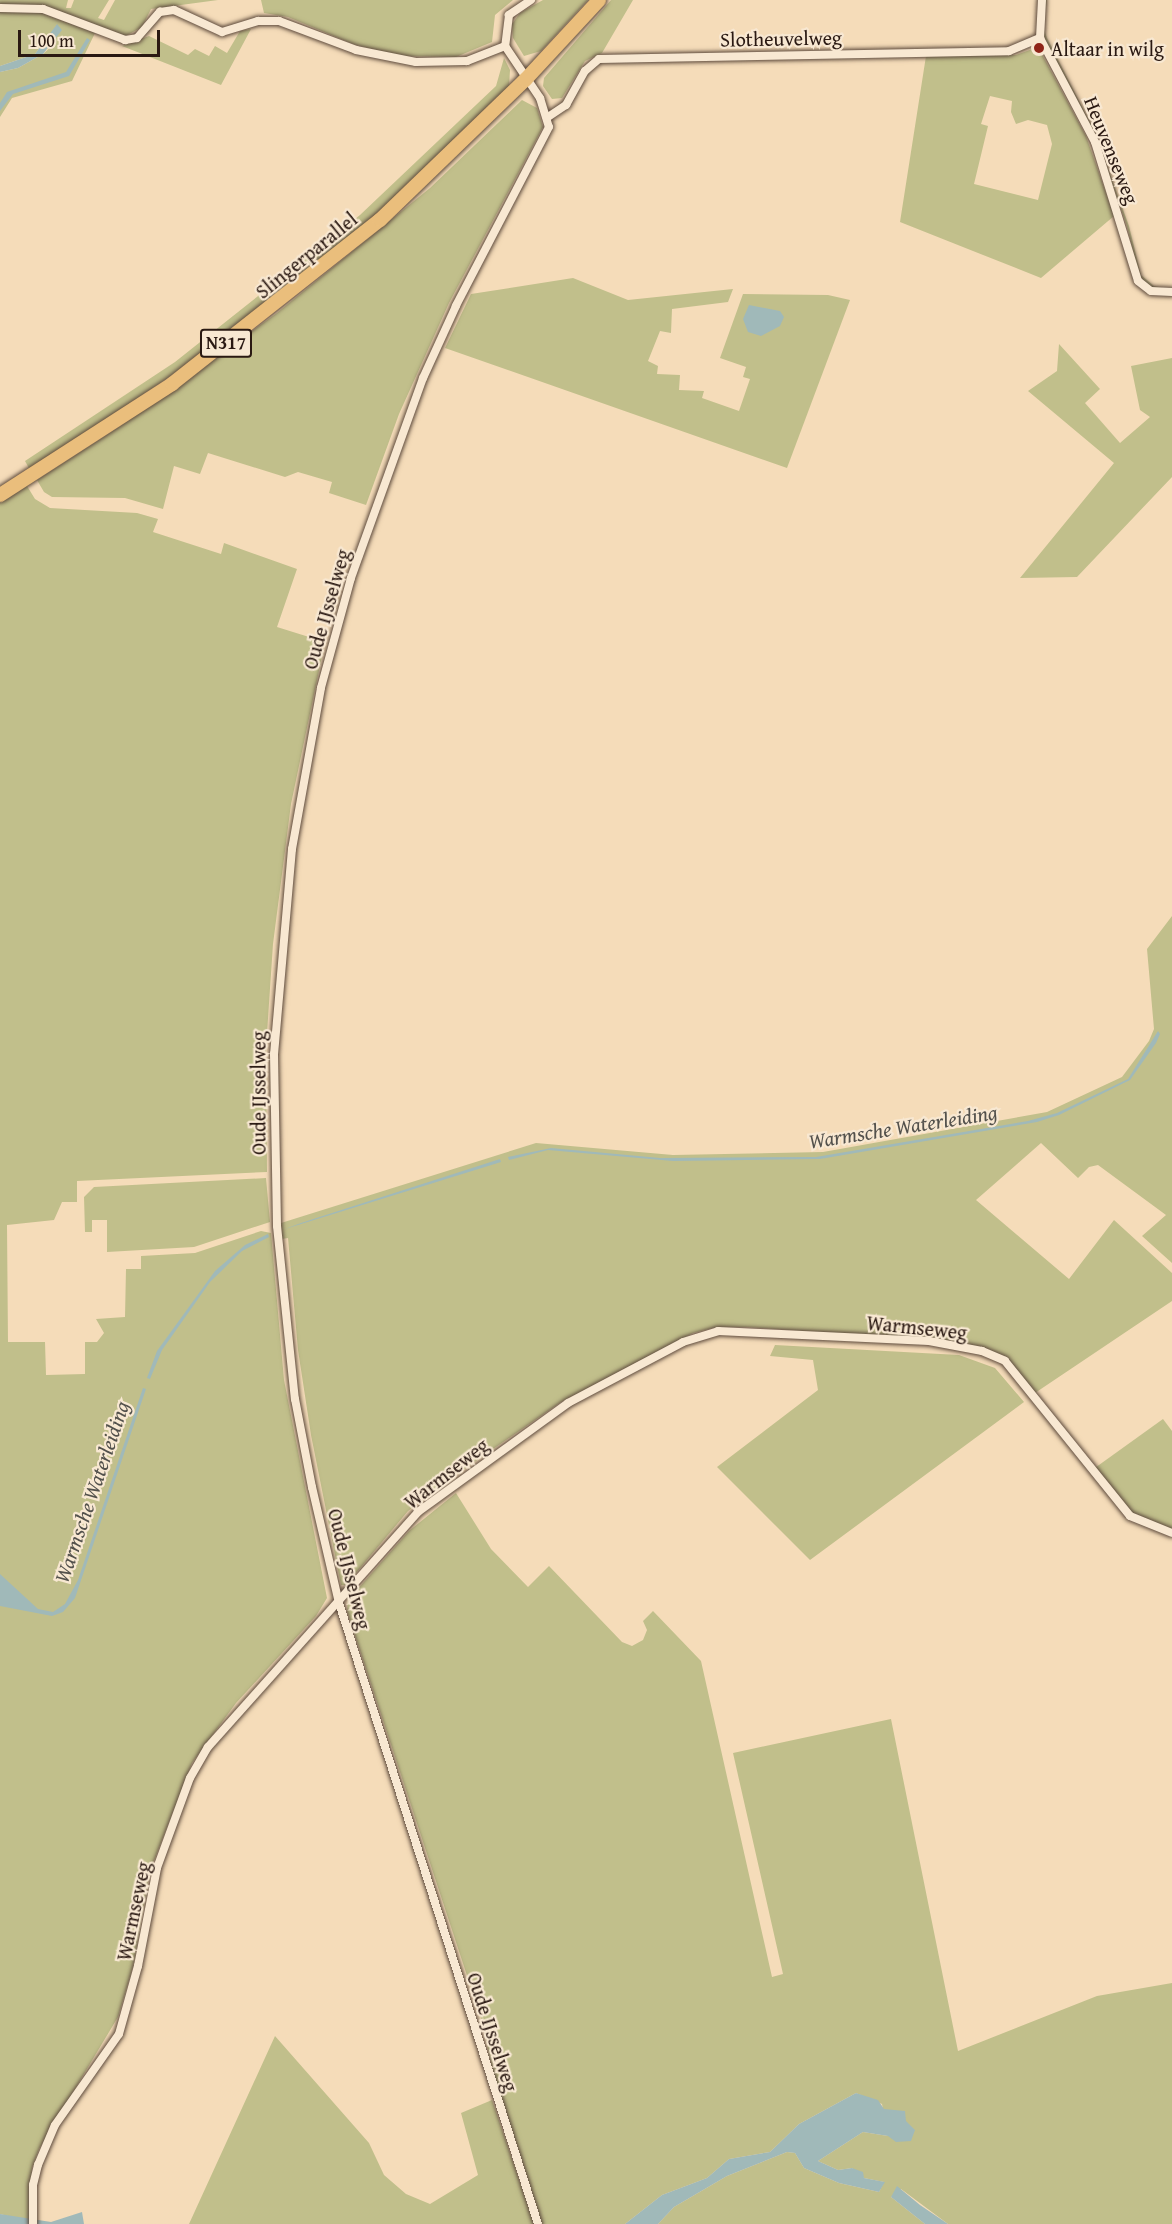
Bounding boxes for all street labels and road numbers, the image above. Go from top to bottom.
street label: Slotheuvelweg [720,25,842,51]
street label: Heuvenseweg [1080,93,1144,207]
street label: Slingerparallel [250,207,362,303]
road number: N317 [199,328,253,358]
street label: Oude IJsselweg [297,546,355,672]
street label: Oude IJsselweg [246,1031,270,1155]
street label: Warmseweg [866,1310,968,1344]
street label: Warmseweg [399,1433,493,1513]
street label: Oude IJsselweg [323,1506,377,1632]
street label: Warmseweg [111,1859,155,1963]
street label: Oude IJsselweg [462,1969,524,2095]

